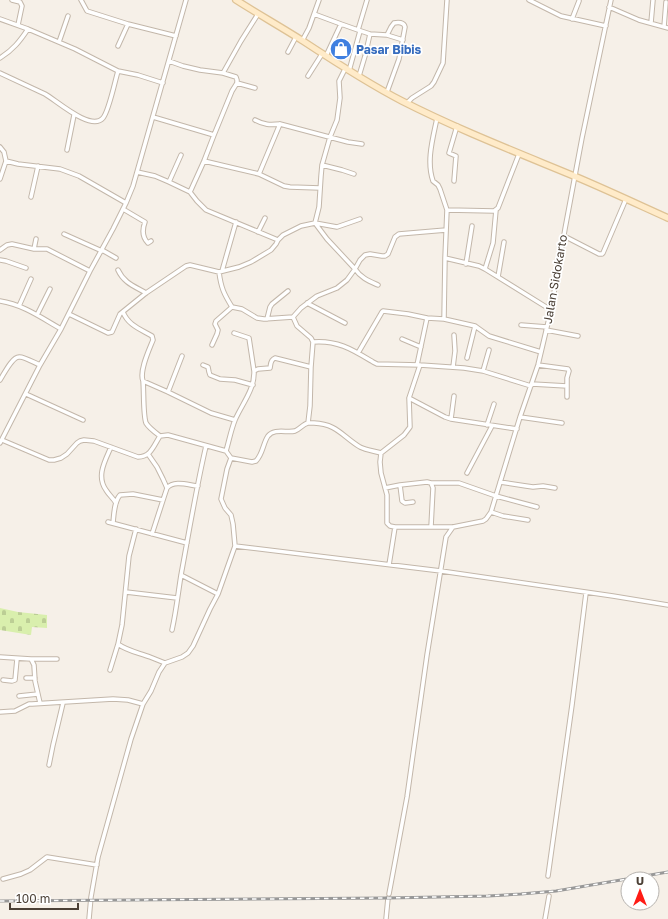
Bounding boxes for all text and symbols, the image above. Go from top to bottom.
shop icon: Pasar Bibis [328,36,354,62]
place label: Pasar Bibis [356,42,422,57]
street label: Jalan Sidokarto [540,233,570,325]
north arrow [620,871,660,911]
text: U [636,874,644,887]
scale bar [10,885,78,911]
text: 100 m [16,891,50,906]

